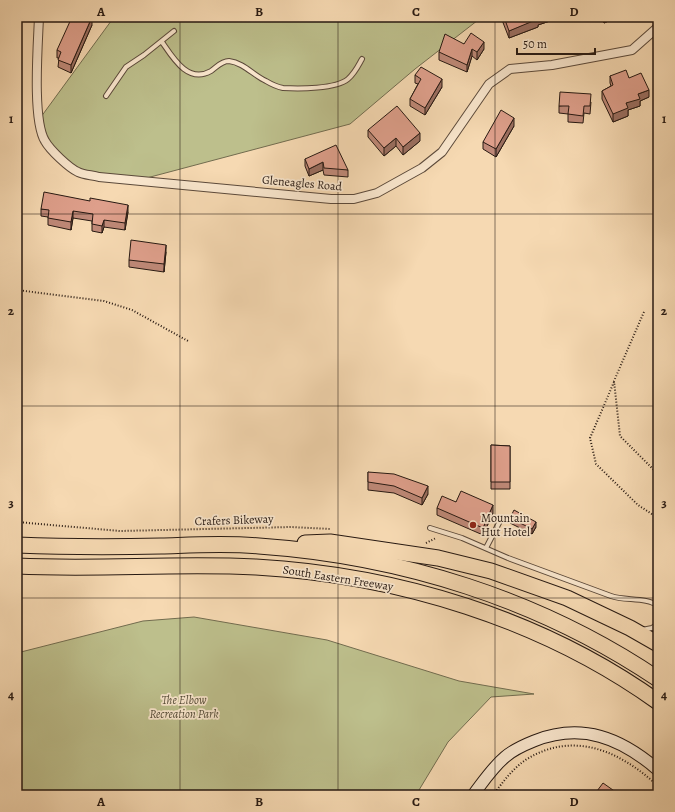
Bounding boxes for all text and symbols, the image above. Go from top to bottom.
text: A [96,3,106,20]
text: B [255,3,263,20]
text: C [412,3,420,20]
text: D [569,3,579,20]
scale bar [517,30,595,56]
text: 50 m [523,36,547,52]
text: 1 [9,110,14,127]
text: 1 [662,110,667,127]
street label: Gleneagles Road [261,172,343,195]
text: 2 [8,302,15,319]
text: 2 [661,302,668,319]
text: 3 [8,494,14,511]
text: 3 [661,494,667,511]
place label: Mountain Hut Hotel [481,510,530,540]
street label: Crafers Bikeway [194,511,274,529]
marker: Mountain Hut Hotel [468,520,478,530]
street label: South Eastern Freeway [282,561,395,595]
text: 4 [8,686,14,703]
text: 4 [661,686,667,703]
park label: The Elbow Recreation Park [149,692,219,722]
text: A [96,793,106,810]
text: B [255,793,263,810]
text: C [412,793,420,810]
text: D [569,793,579,810]

